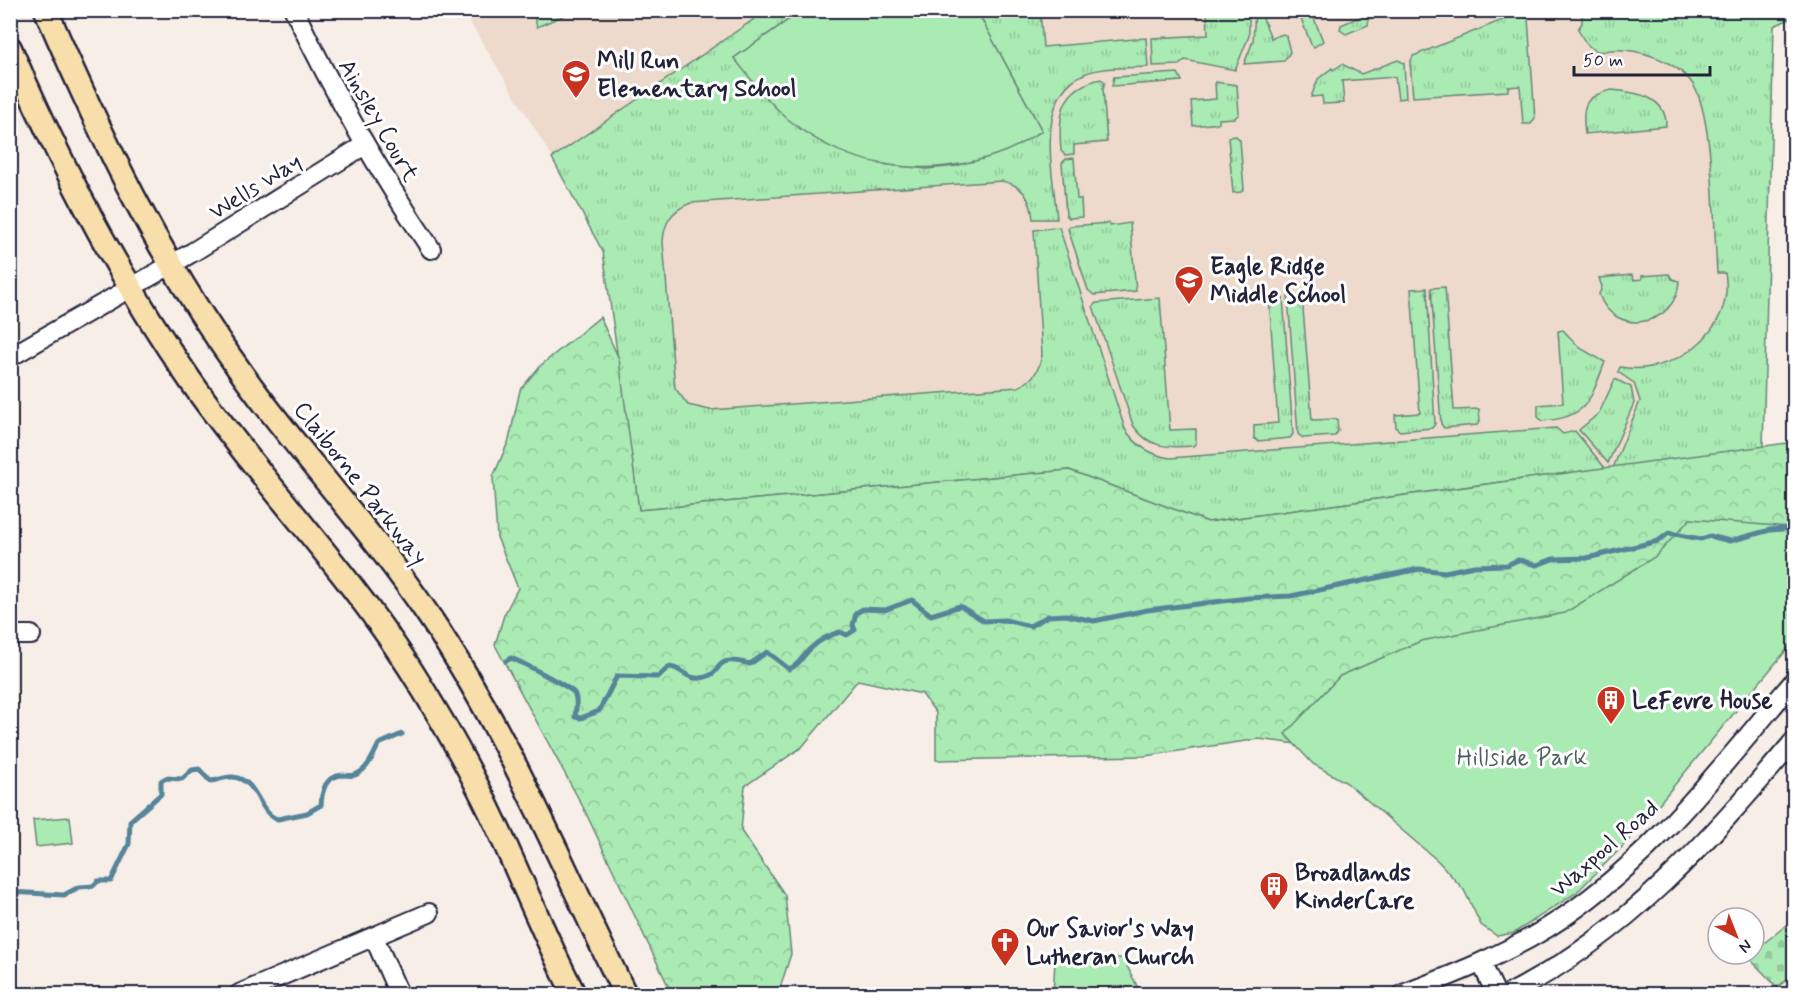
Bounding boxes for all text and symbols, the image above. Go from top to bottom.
scale bar [1574,39,1710,77]
place label: Mill Run Elementary School [597,46,797,105]
text: 50 m [1583,49,1623,73]
street label: Ainsley Court [330,54,425,188]
school or university icon: Mill Run Elementary School [560,58,592,100]
street label: Wells Way [204,147,308,228]
place label: Eagle Ridge Middle School [1210,252,1346,311]
school or university icon: Eagle Ridge Middle School [1173,264,1205,306]
street label: Claiborne Parkway [286,396,434,572]
building icon: LeFevre House [1595,684,1627,726]
place label: LeFevre House [1632,686,1773,717]
park label: Hillside Park [1457,743,1587,774]
street label: Waxpool Road [1544,793,1666,905]
place label: Broadlands KinderCare [1295,858,1414,917]
building icon: Broadlands KinderCare [1258,870,1290,912]
north arrow [1706,906,1766,966]
place label: Our Savior's Way Lutheran Church [1026,914,1194,973]
church icon: Our Savior's Way Lutheran Church [989,926,1021,968]
text: N [1734,935,1756,957]

